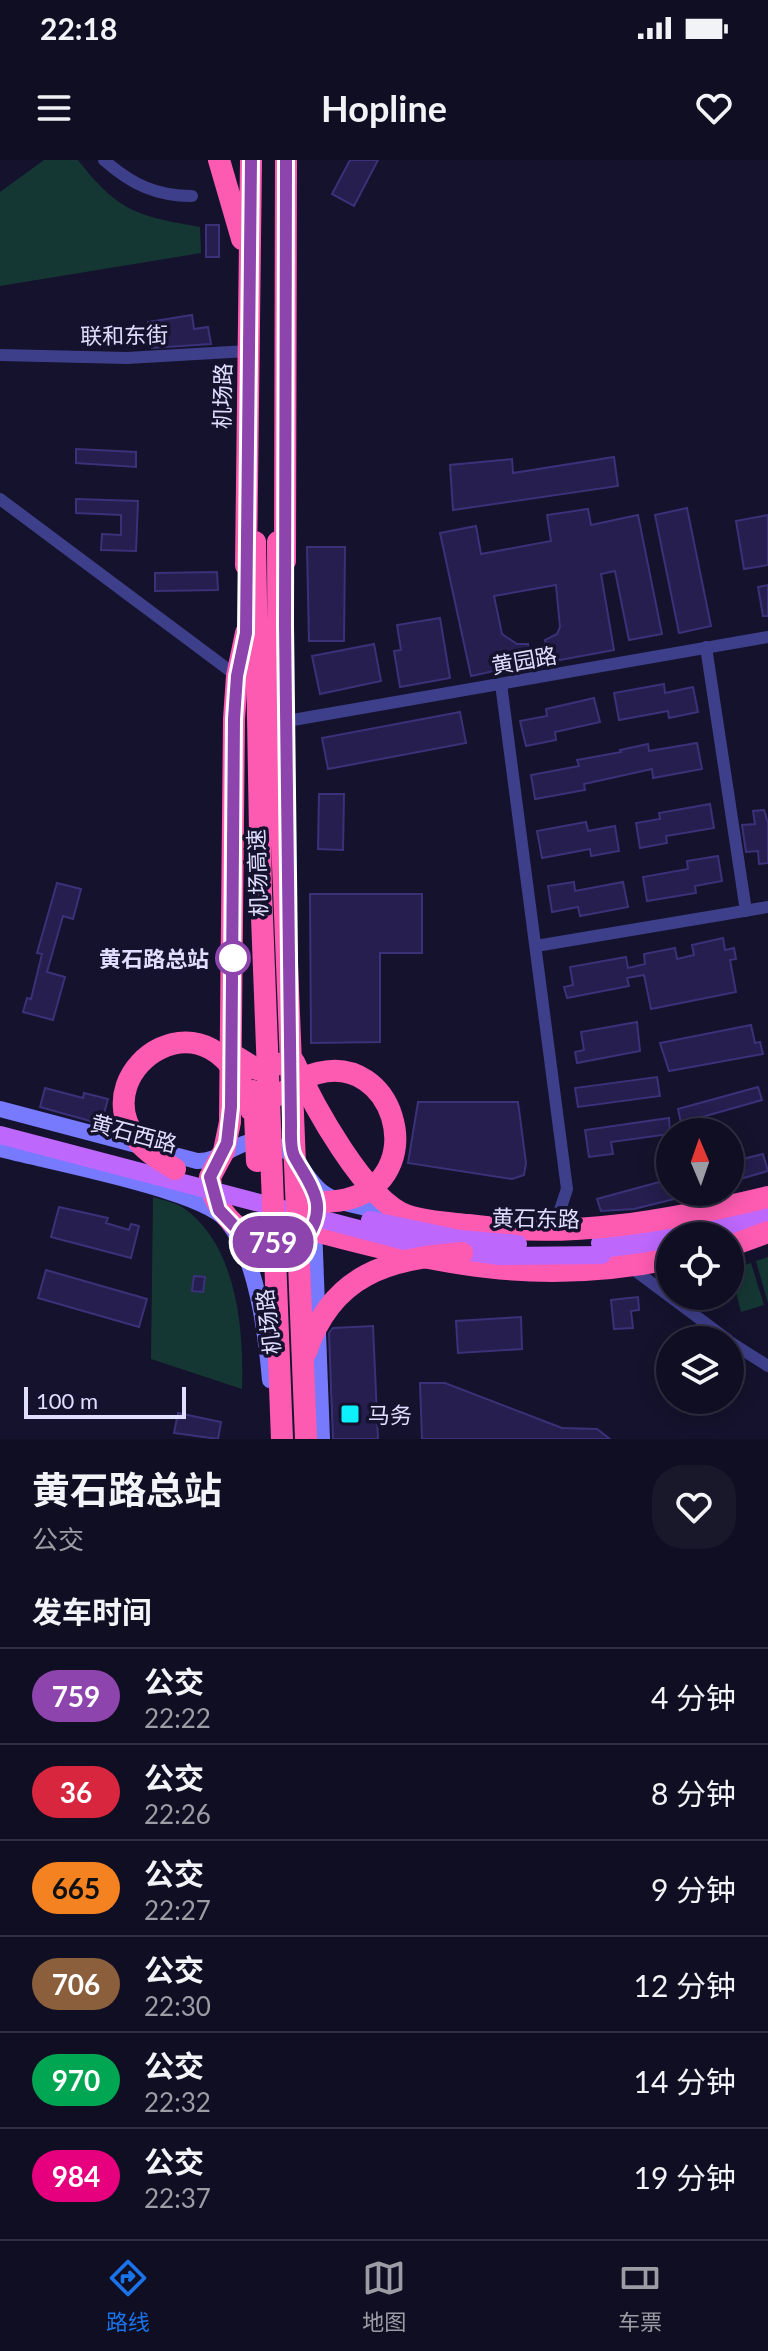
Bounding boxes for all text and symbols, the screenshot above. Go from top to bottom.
text: 22:18 [40,10,117,46]
icon: menu [32,86,76,130]
text: Hopline [321,86,447,130]
icon: heart [692,86,736,130]
street label: 联和东街 [80,321,168,349]
street label: 机场路 [208,363,236,429]
street label: 黄园路 [489,641,559,679]
street label: 机场高速 [242,829,272,917]
marker: 黄石路总站 [216,941,250,975]
place label: 黄石路总站 [99,945,209,972]
street label: 黄石西路 [88,1109,180,1157]
north arrow [656,1118,744,1206]
map controls [656,1118,744,1414]
street label: 黄石东路 [492,1204,580,1232]
line badge: 759 [227,1216,319,1268]
button: locate [656,1222,744,1310]
text: 759 [249,1225,297,1259]
street label: 机场路 [251,1288,285,1356]
button: layers [656,1326,744,1414]
scale bar [24,1383,186,1419]
text: 100 m [36,1387,98,1414]
place label: 马务 [368,1401,412,1428]
marker: 马务 [339,1403,361,1425]
button: heart [652,1465,736,1549]
text: 黄石路总站 [32,1466,222,1512]
text: 公交 [32,1523,84,1555]
text: 发车时间 [32,1593,152,1629]
text: 公交 [144,1663,204,1699]
text: 759 [52,1679,100,1713]
text: 4 分钟 [651,1679,736,1715]
text: 22:22 [144,1702,211,1734]
text: 公交 [144,1759,204,1795]
text: 36 [60,1775,92,1809]
text: 8 分钟 [651,1775,736,1811]
text: 22:26 [144,1798,211,1830]
text: 公交 [144,1855,204,1891]
text: 665 [52,1871,100,1905]
text: 9 分钟 [651,1871,736,1907]
text: 22:27 [144,1894,211,1926]
text: 公交 [144,1951,204,1987]
text: 706 [52,1967,100,2001]
text: 12 分钟 [634,1967,736,2003]
text: 22:30 [144,1990,211,2022]
text: 公交 [144,2047,204,2083]
text: 970 [52,2063,100,2097]
text: 14 分钟 [634,2063,736,2099]
text: 22:32 [144,2086,211,2118]
text: 公交 [144,2143,204,2179]
text: 984 [52,2159,100,2193]
text: 19 分钟 [634,2159,736,2195]
text: 22:37 [144,2182,211,2214]
tab: 路线 [106,2256,150,2336]
tab: 地图 [362,2256,406,2336]
tab: 车票 [618,2256,662,2336]

